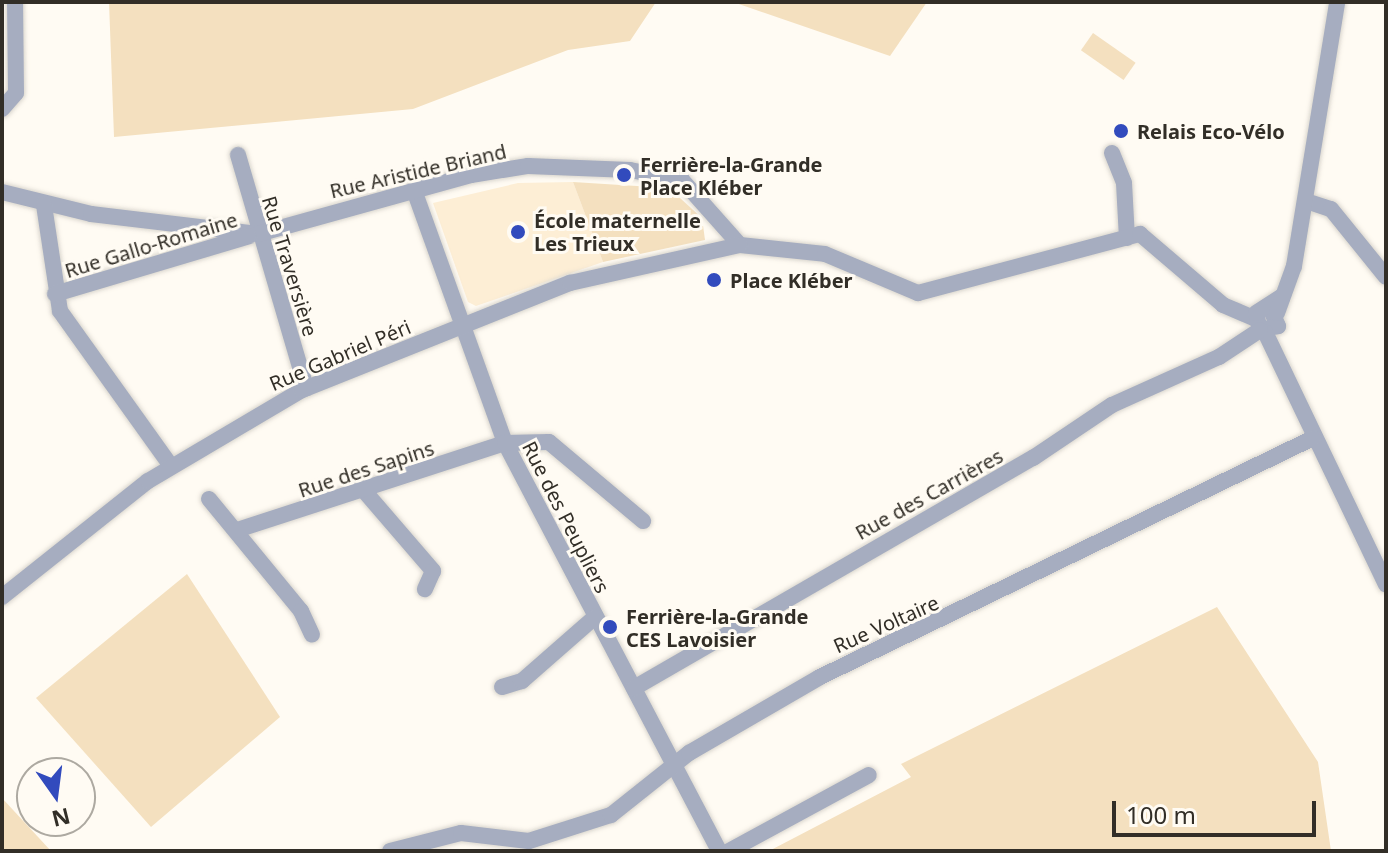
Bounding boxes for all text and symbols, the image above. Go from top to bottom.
place label: Relais Eco-Vélo [1137,119,1285,143]
marker: Relais Eco-Vélo [1112,122,1130,140]
street label: Rue Aristide Briand [327,139,509,203]
place label: Ferrière-la-Grande Place Kléber [640,152,823,199]
marker: Ferrière-la-Grande Place Kléber [615,166,633,184]
street label: Rue Traversière [257,193,323,339]
street label: Rue Gallo-Romaine [62,207,240,283]
place label: École maternelle Les Trieux [534,208,701,255]
marker: École maternelle Les Trieux [509,223,527,241]
place label: Place Kléber [730,268,853,292]
marker: Place Kléber [705,271,723,289]
street label: Rue Gabriel Péri [266,314,414,396]
street label: Rue des Sapins [295,436,437,502]
street label: Rue des Peupliers [517,437,615,597]
street label: Rue des Carrières [851,443,1007,545]
street label: Rue Voltaire [830,590,942,658]
place label: Ferrière-la-Grande CES Lavoisier [626,604,809,651]
marker: Ferrière-la-Grande CES Lavoisier [601,618,619,636]
north arrow [16,757,96,837]
scale bar [1116,785,1320,835]
text: 100 m [1126,798,1196,831]
text: N [49,802,74,835]

